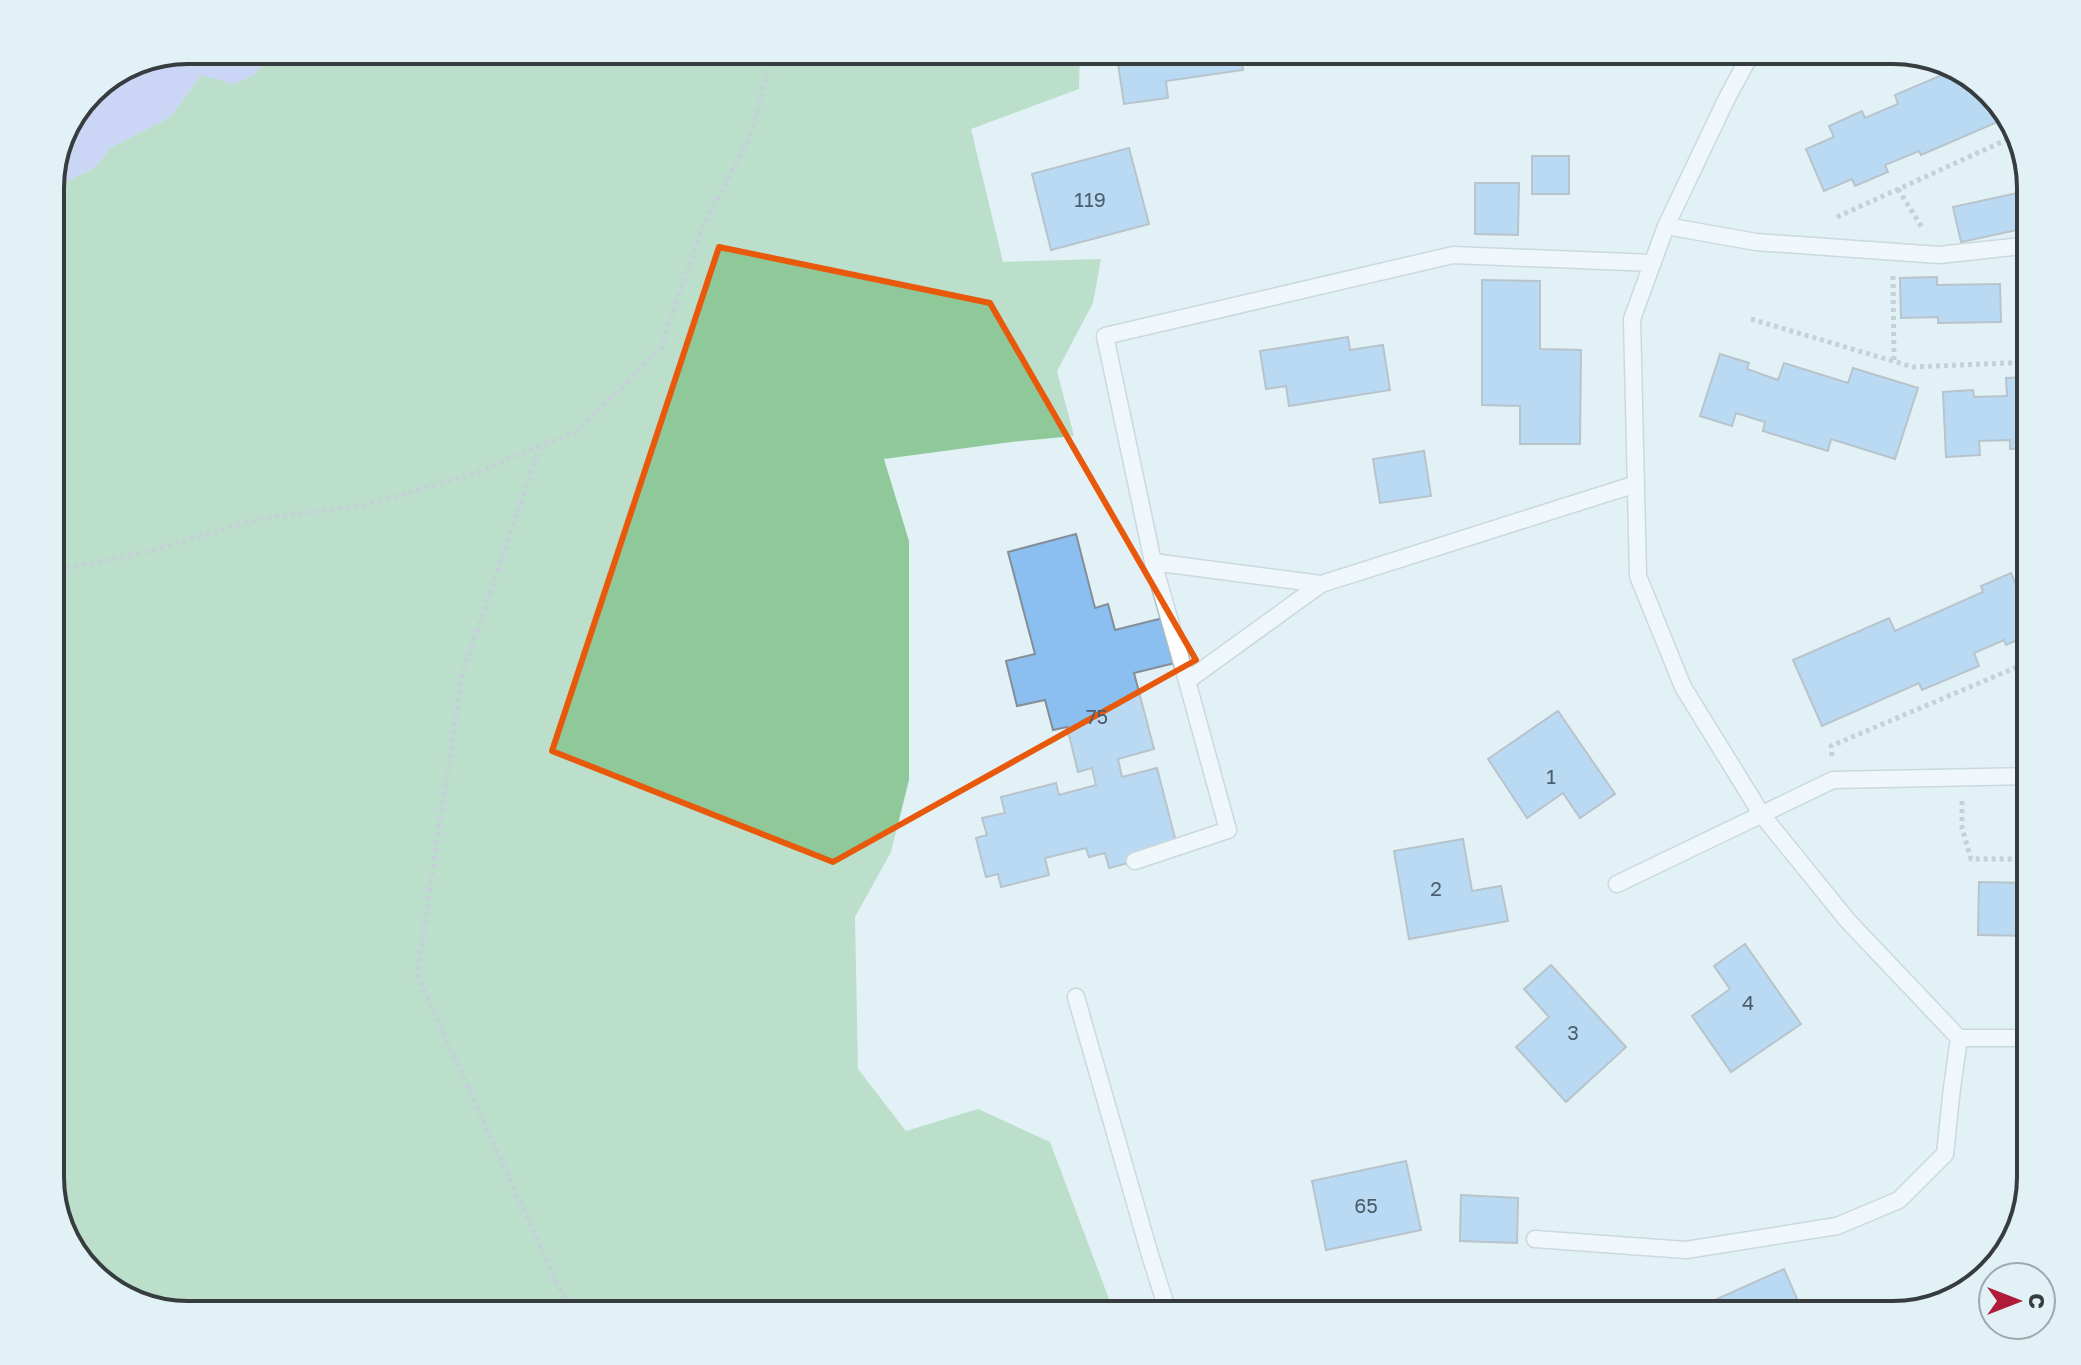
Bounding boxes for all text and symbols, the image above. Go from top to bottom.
house number: 119 [1074,187,1106,211]
house number: 75 [1086,704,1108,728]
house number: 1 [1546,764,1556,788]
house number: 2 [1430,876,1442,900]
house number: 4 [1742,990,1754,1014]
house number: 3 [1567,1020,1579,1044]
house number: 65 [1354,1193,1378,1217]
north arrow [1977,1261,2057,1341]
text: С [2024,1293,2051,1309]

